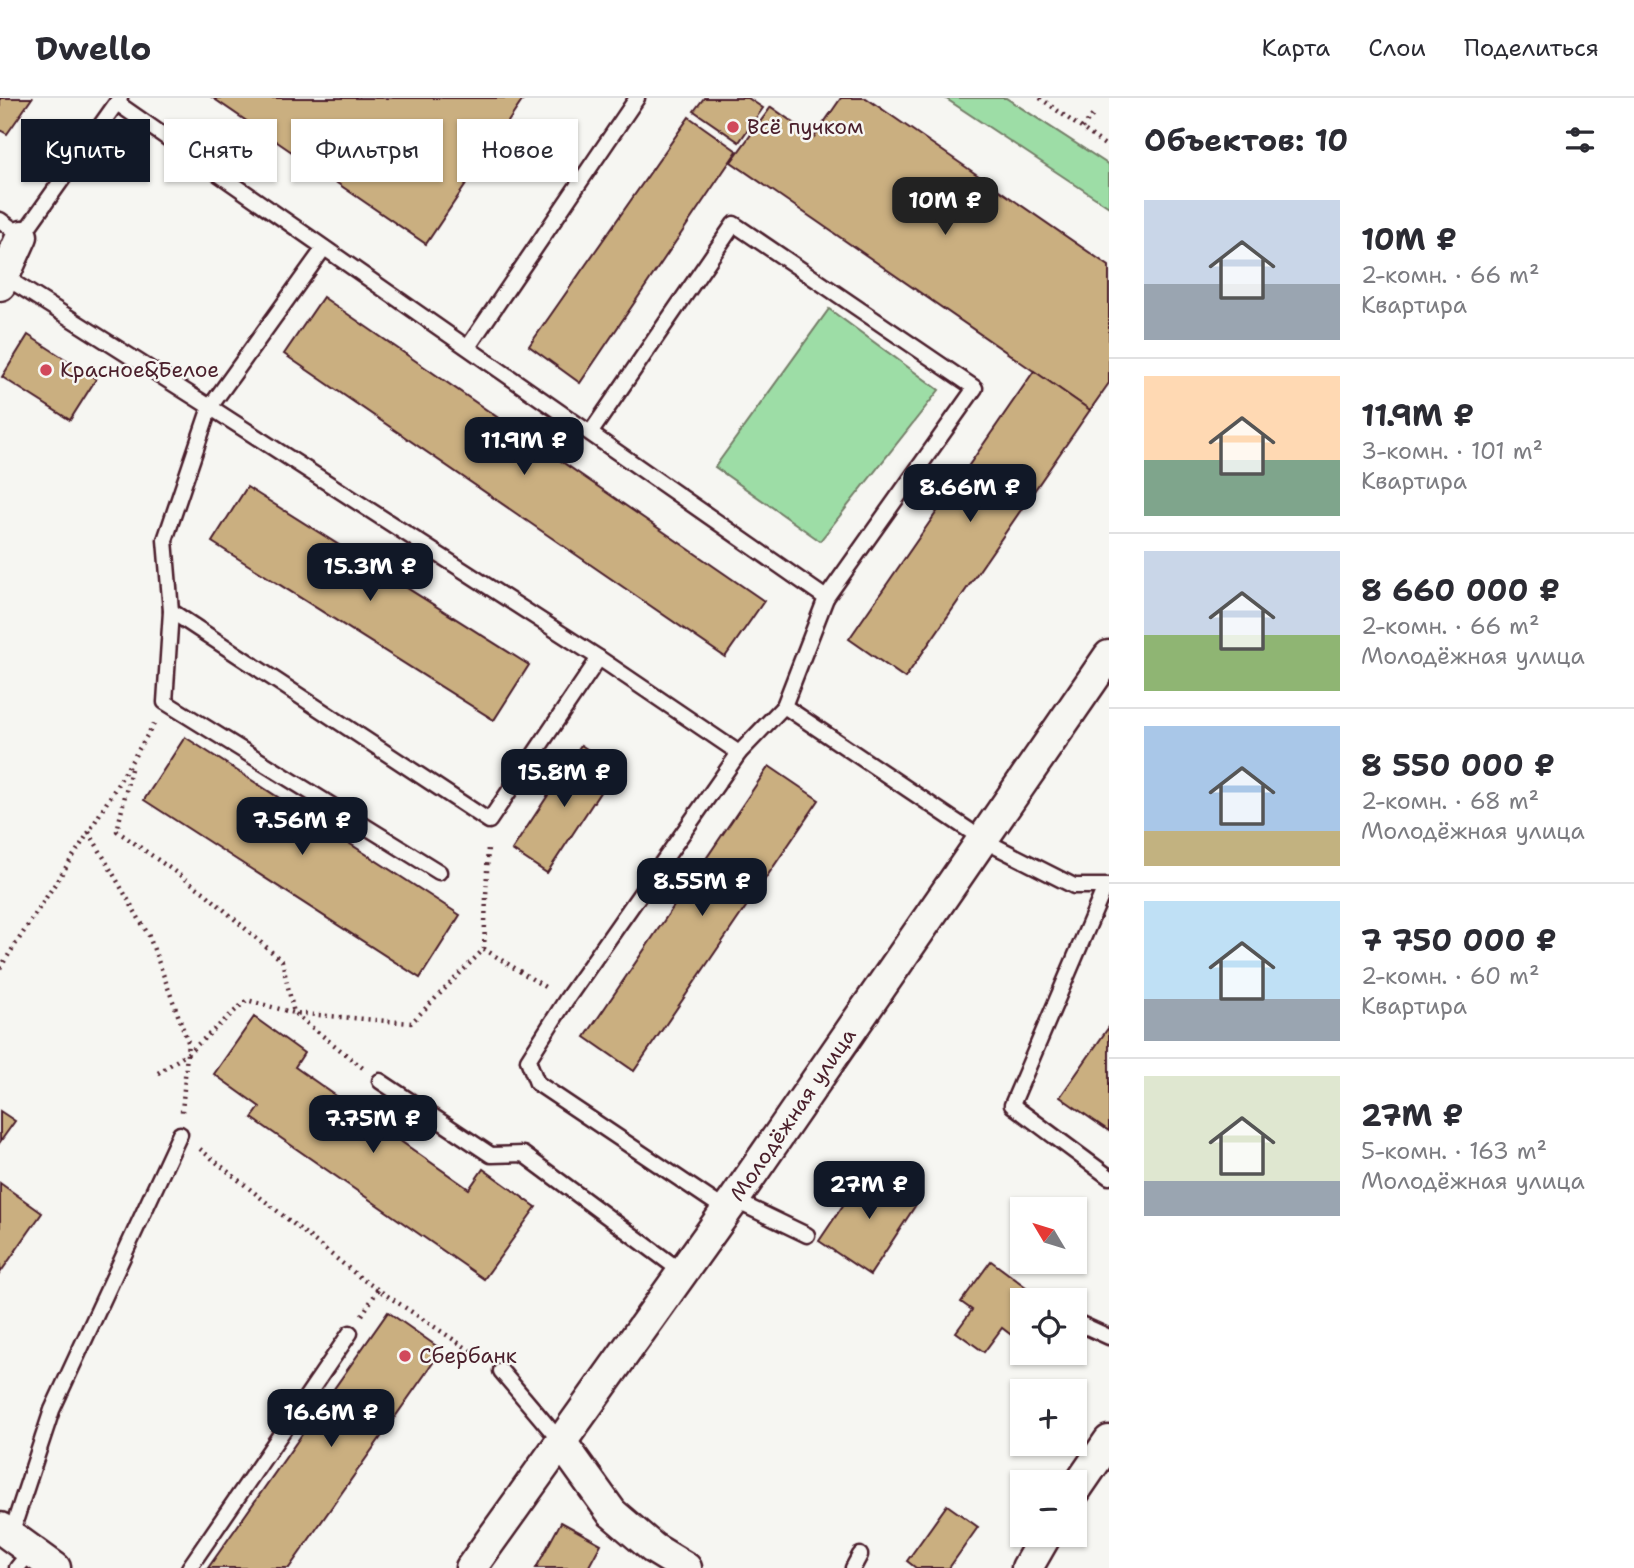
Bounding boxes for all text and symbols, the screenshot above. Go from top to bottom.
text: Dwello [35,26,151,71]
text: Карта [1262,32,1330,64]
text: Слои [1368,32,1426,64]
text: Поделиться [1464,32,1599,64]
place label: Всё пучком [747,113,863,141]
chip: Купить [21,119,150,182]
chip: Снять [164,119,277,182]
chip: Фильтры [291,119,443,182]
chip: Новое [457,119,578,182]
marker: Всё пучком [725,119,741,135]
text: Объектов: 10 [1144,120,1348,161]
icon: filters [1561,121,1599,159]
pin: 10M ₽ [896,178,994,237]
text: 10M ₽ [908,185,982,215]
text: 10M ₽ [1361,219,1457,260]
icon: home [1200,228,1284,312]
text: 2-комн. · 66 m² [1361,260,1540,290]
text: Квартира [1361,290,1467,320]
place label: Красное&Белое [60,356,219,384]
marker: Красное&Белое [38,362,54,378]
text: 11.9M ₽ [1361,395,1474,436]
icon: home [1200,404,1284,488]
pin: 11.9M ₽ [459,418,589,477]
text: 11.9M ₽ [481,425,567,455]
text: 3-комн. · 101 m² [1361,436,1543,466]
pin: 8.66M ₽ [905,464,1035,524]
text: Квартира [1361,466,1467,496]
text: 8.66M ₽ [919,472,1021,502]
pin: 15.3M ₽ [305,544,435,603]
text: 15.3M ₽ [323,551,417,581]
text: 8 660 000 ₽ [1361,570,1560,611]
icon: home [1200,579,1284,663]
text: 2-комн. · 66 m² [1361,611,1540,641]
text: Молодёжная улица [1361,641,1585,671]
text: 8 550 000 ₽ [1361,745,1555,786]
pin: 15.8M ₽ [499,750,629,809]
icon: home [1200,754,1284,838]
text: 15.8M ₽ [517,757,611,787]
text: 2-комн. · 68 m² [1361,786,1539,816]
pin: 7.56M ₽ [237,798,367,857]
text: 7.56M ₽ [253,805,351,835]
text: Молодёжная улица [1361,816,1585,846]
pin: 8.55M ₽ [637,858,767,918]
text: 8.55M ₽ [653,866,751,896]
text: 7 750 000 ₽ [1361,920,1557,961]
icon: home [1200,929,1284,1013]
text: 2-комн. · 60 m² [1361,961,1539,991]
text: Квартира [1361,991,1467,1021]
street label: Молодёжная улица [723,1022,862,1207]
text: 27M ₽ [1361,1095,1464,1136]
pin: 7.75M ₽ [308,1096,438,1155]
text: 7.75M ₽ [325,1103,421,1133]
icon: home [1200,1104,1284,1188]
text: 5-комн. · 163 m² [1361,1136,1547,1166]
pin: 27M ₽ [820,1162,918,1221]
text: Молодёжная улица [1361,1166,1585,1196]
text: 27M ₽ [830,1169,908,1199]
north arrow [1010,1197,1087,1274]
map controls [1010,1197,1087,1547]
button: locate [1010,1288,1087,1365]
place label: Сбербанк [419,1342,517,1370]
marker: Сбербанк [397,1348,413,1364]
button: + [1010,1379,1087,1456]
pin: 16.6M ₽ [266,1390,396,1449]
text: 16.6M ₽ [283,1397,379,1427]
button: − [1010,1470,1087,1547]

